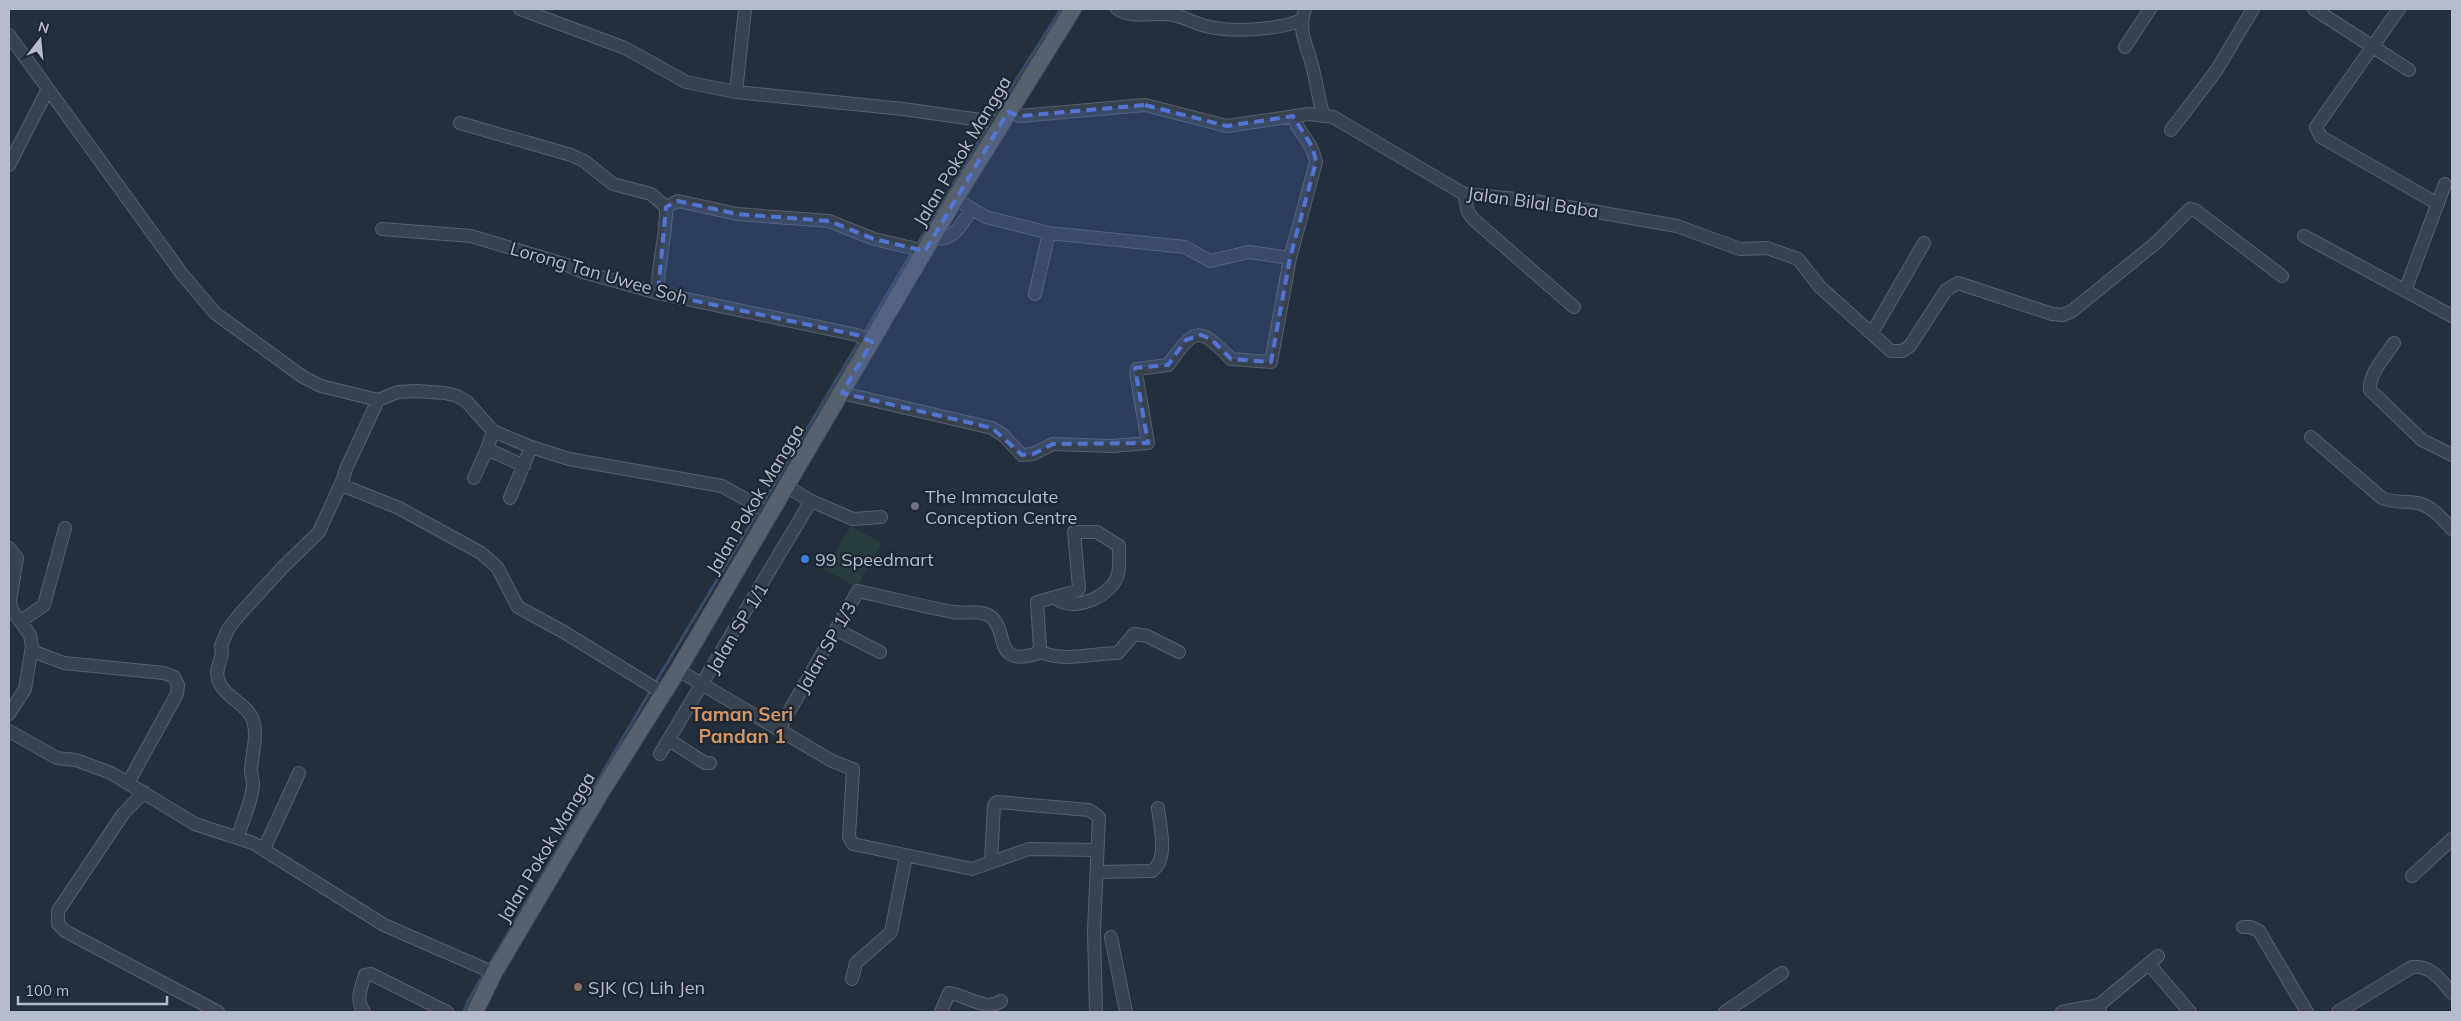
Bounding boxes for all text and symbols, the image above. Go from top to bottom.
north arrow [15,15,65,65]
text: N [36,17,51,38]
street label: Jalan Pokok Mangga [908,72,1016,230]
street label: Jalan Bilal Baba [1466,181,1600,223]
street label: Lorong Tan Uwee Soh [508,237,690,309]
street label: Jalan Pokok Mangga [701,420,809,578]
place label: The Immaculate Conception Centre [925,485,1077,529]
marker: The Immaculate Conception Centre [909,500,921,512]
place label: 99 Speedmart [815,548,934,571]
marker: 99 Speedmart [799,553,811,565]
street label: Jalan SP 1/1 [701,579,773,677]
street label: Jalan SP 1/3 [791,597,861,697]
district label: Taman Seri Pandan 1 [691,702,793,748]
street label: Jalan Pokok Mangga [492,768,600,926]
scale bar [18,974,166,1006]
place label: SJK (C) Lih Jen [588,976,705,999]
text: 100 m [25,981,69,1000]
marker: SJK (C) Lih Jen [572,981,584,993]

